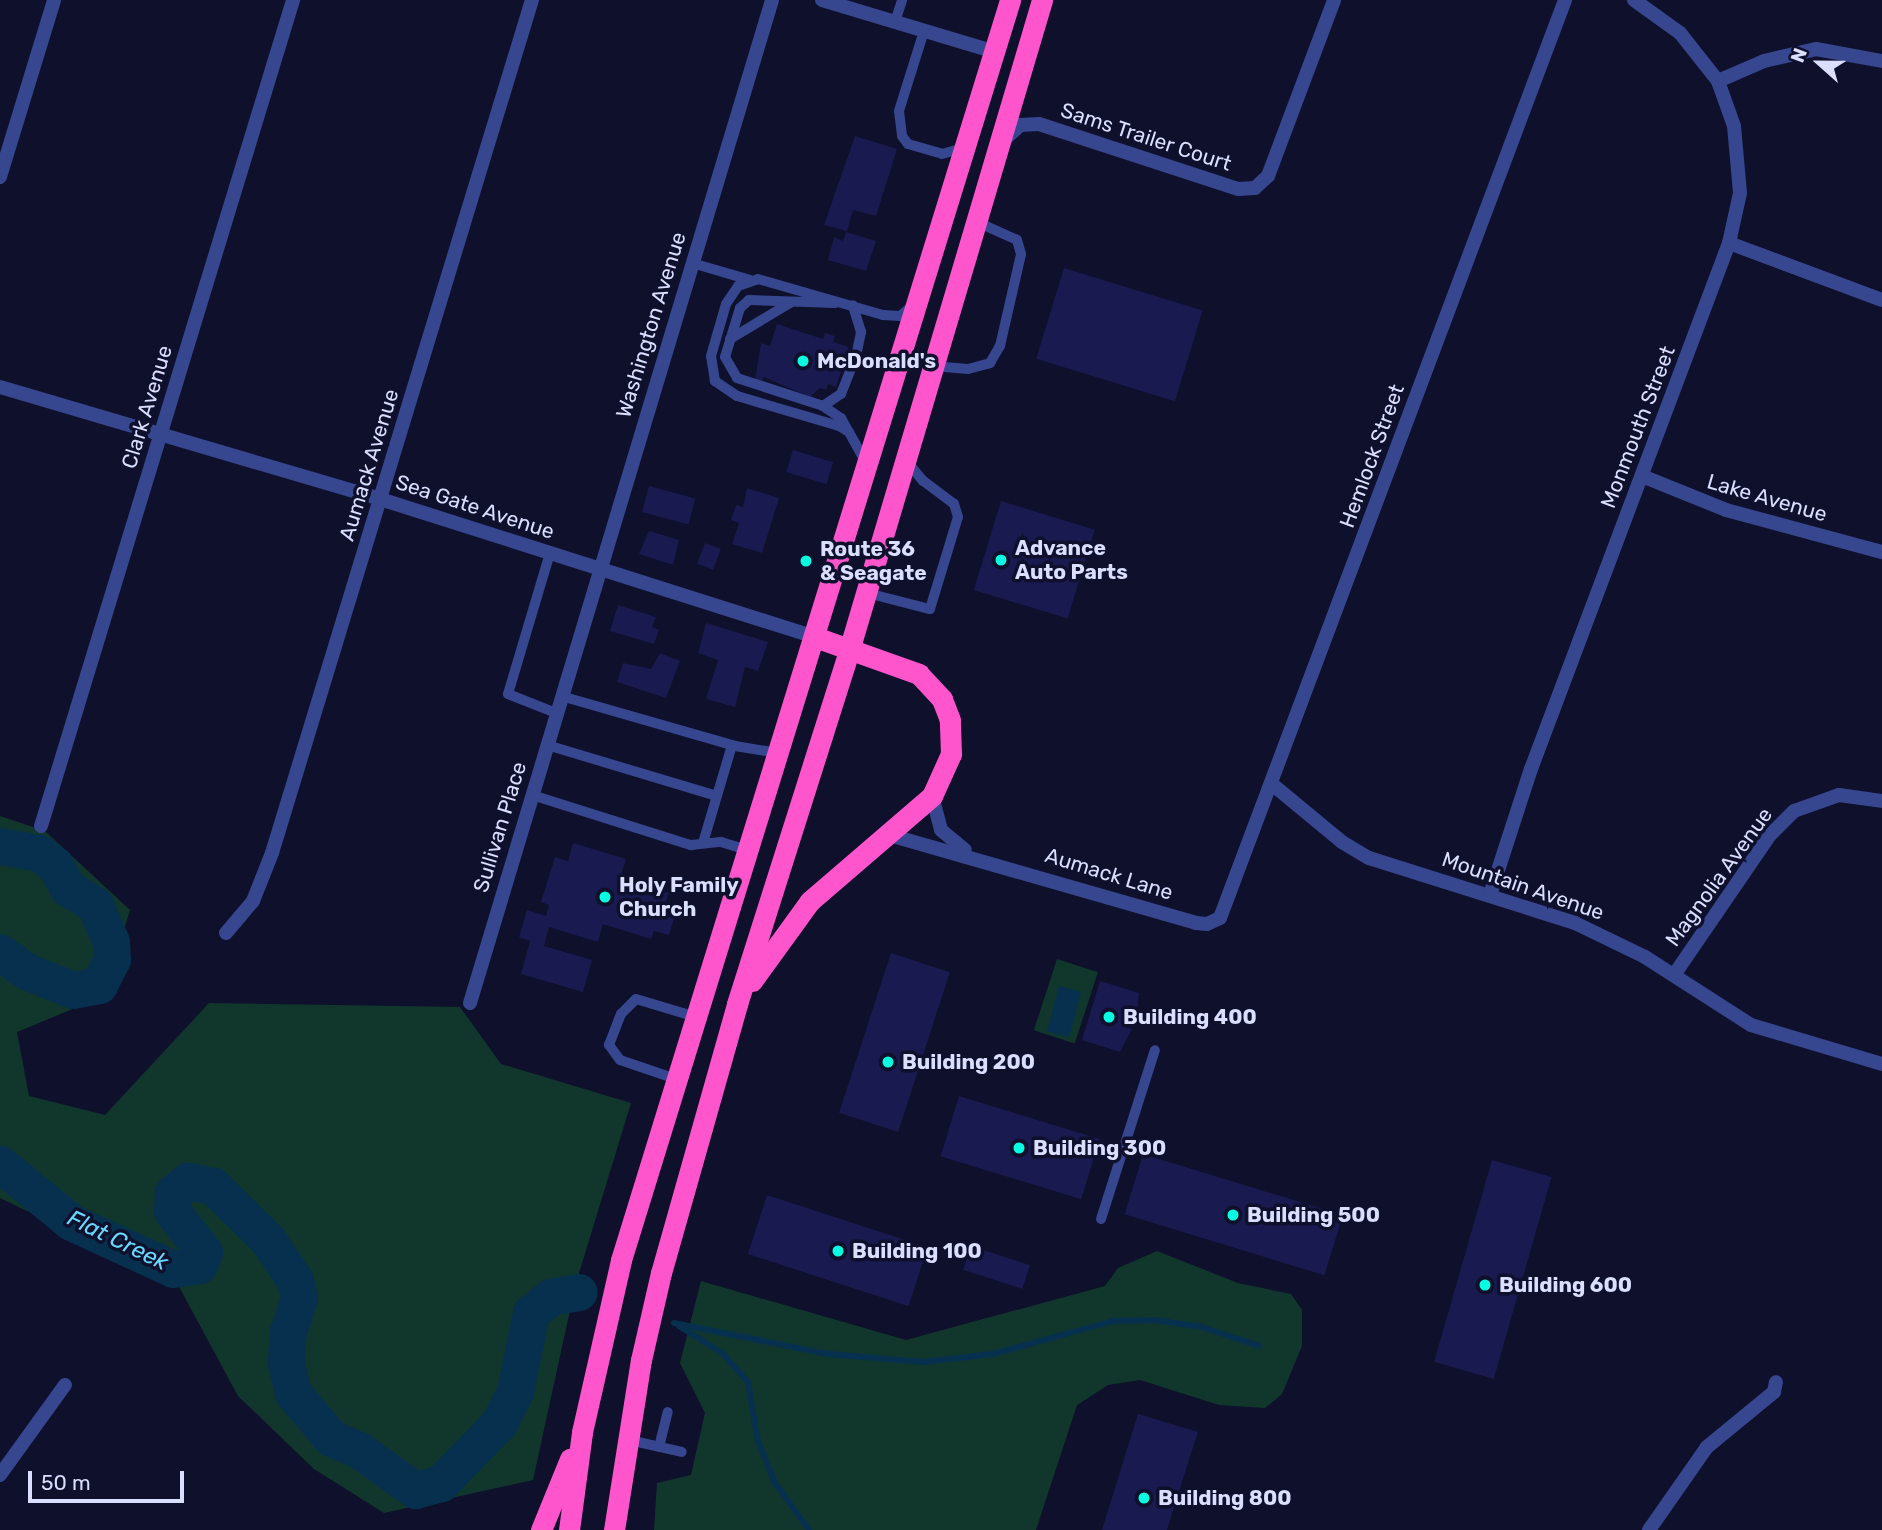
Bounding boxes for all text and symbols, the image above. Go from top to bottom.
north arrow [1784,28,1854,98]
text: N [1786,45,1812,66]
street label: Sams Trailer Court [1057,97,1235,177]
street label: Washington Avenue [611,229,691,421]
street label: Clark Avenue [116,342,178,472]
street label: Monmouth Street [1595,342,1681,512]
place label: McDonald's [817,348,936,374]
marker: McDonald's [795,353,811,369]
street label: Hemlock Street [1334,381,1410,531]
street label: Aumack Avenue [334,386,404,544]
street label: Sea Gate Avenue [392,469,558,545]
street label: Lake Avenue [1704,469,1830,527]
place label: Advance Auto Parts [1015,535,1128,585]
place label: Route 36 & Seagate [820,536,927,586]
marker: Advance Auto Parts [993,552,1009,568]
marker: Route 36 & Seagate [798,553,814,569]
street label: Sullivan Place [468,759,532,895]
street label: Magnolia Avenue [1660,802,1778,952]
street label: Aumack Lane [1042,843,1176,905]
street label: Mountain Avenue [1438,846,1608,926]
place label: Holy Family Church [619,872,739,922]
marker: Holy Family Church [597,889,613,905]
place label: Building 400 [1123,1004,1257,1030]
marker: Building 400 [1101,1009,1117,1025]
place label: Building 200 [902,1049,1035,1075]
marker: Building 200 [880,1054,896,1070]
place label: Building 300 [1033,1135,1166,1161]
marker: Building 300 [1011,1140,1027,1156]
place label: Building 500 [1247,1202,1380,1228]
water label: Flat Creek [63,1204,173,1276]
marker: Building 500 [1225,1207,1241,1223]
place label: Building 100 [852,1238,982,1264]
marker: Building 100 [830,1243,846,1259]
place label: Building 600 [1499,1272,1632,1298]
marker: Building 600 [1477,1277,1493,1293]
scale bar [32,1456,187,1500]
text: 50 m [41,1470,91,1495]
place label: Building 800 [1158,1485,1292,1511]
marker: Building 800 [1136,1490,1152,1506]

